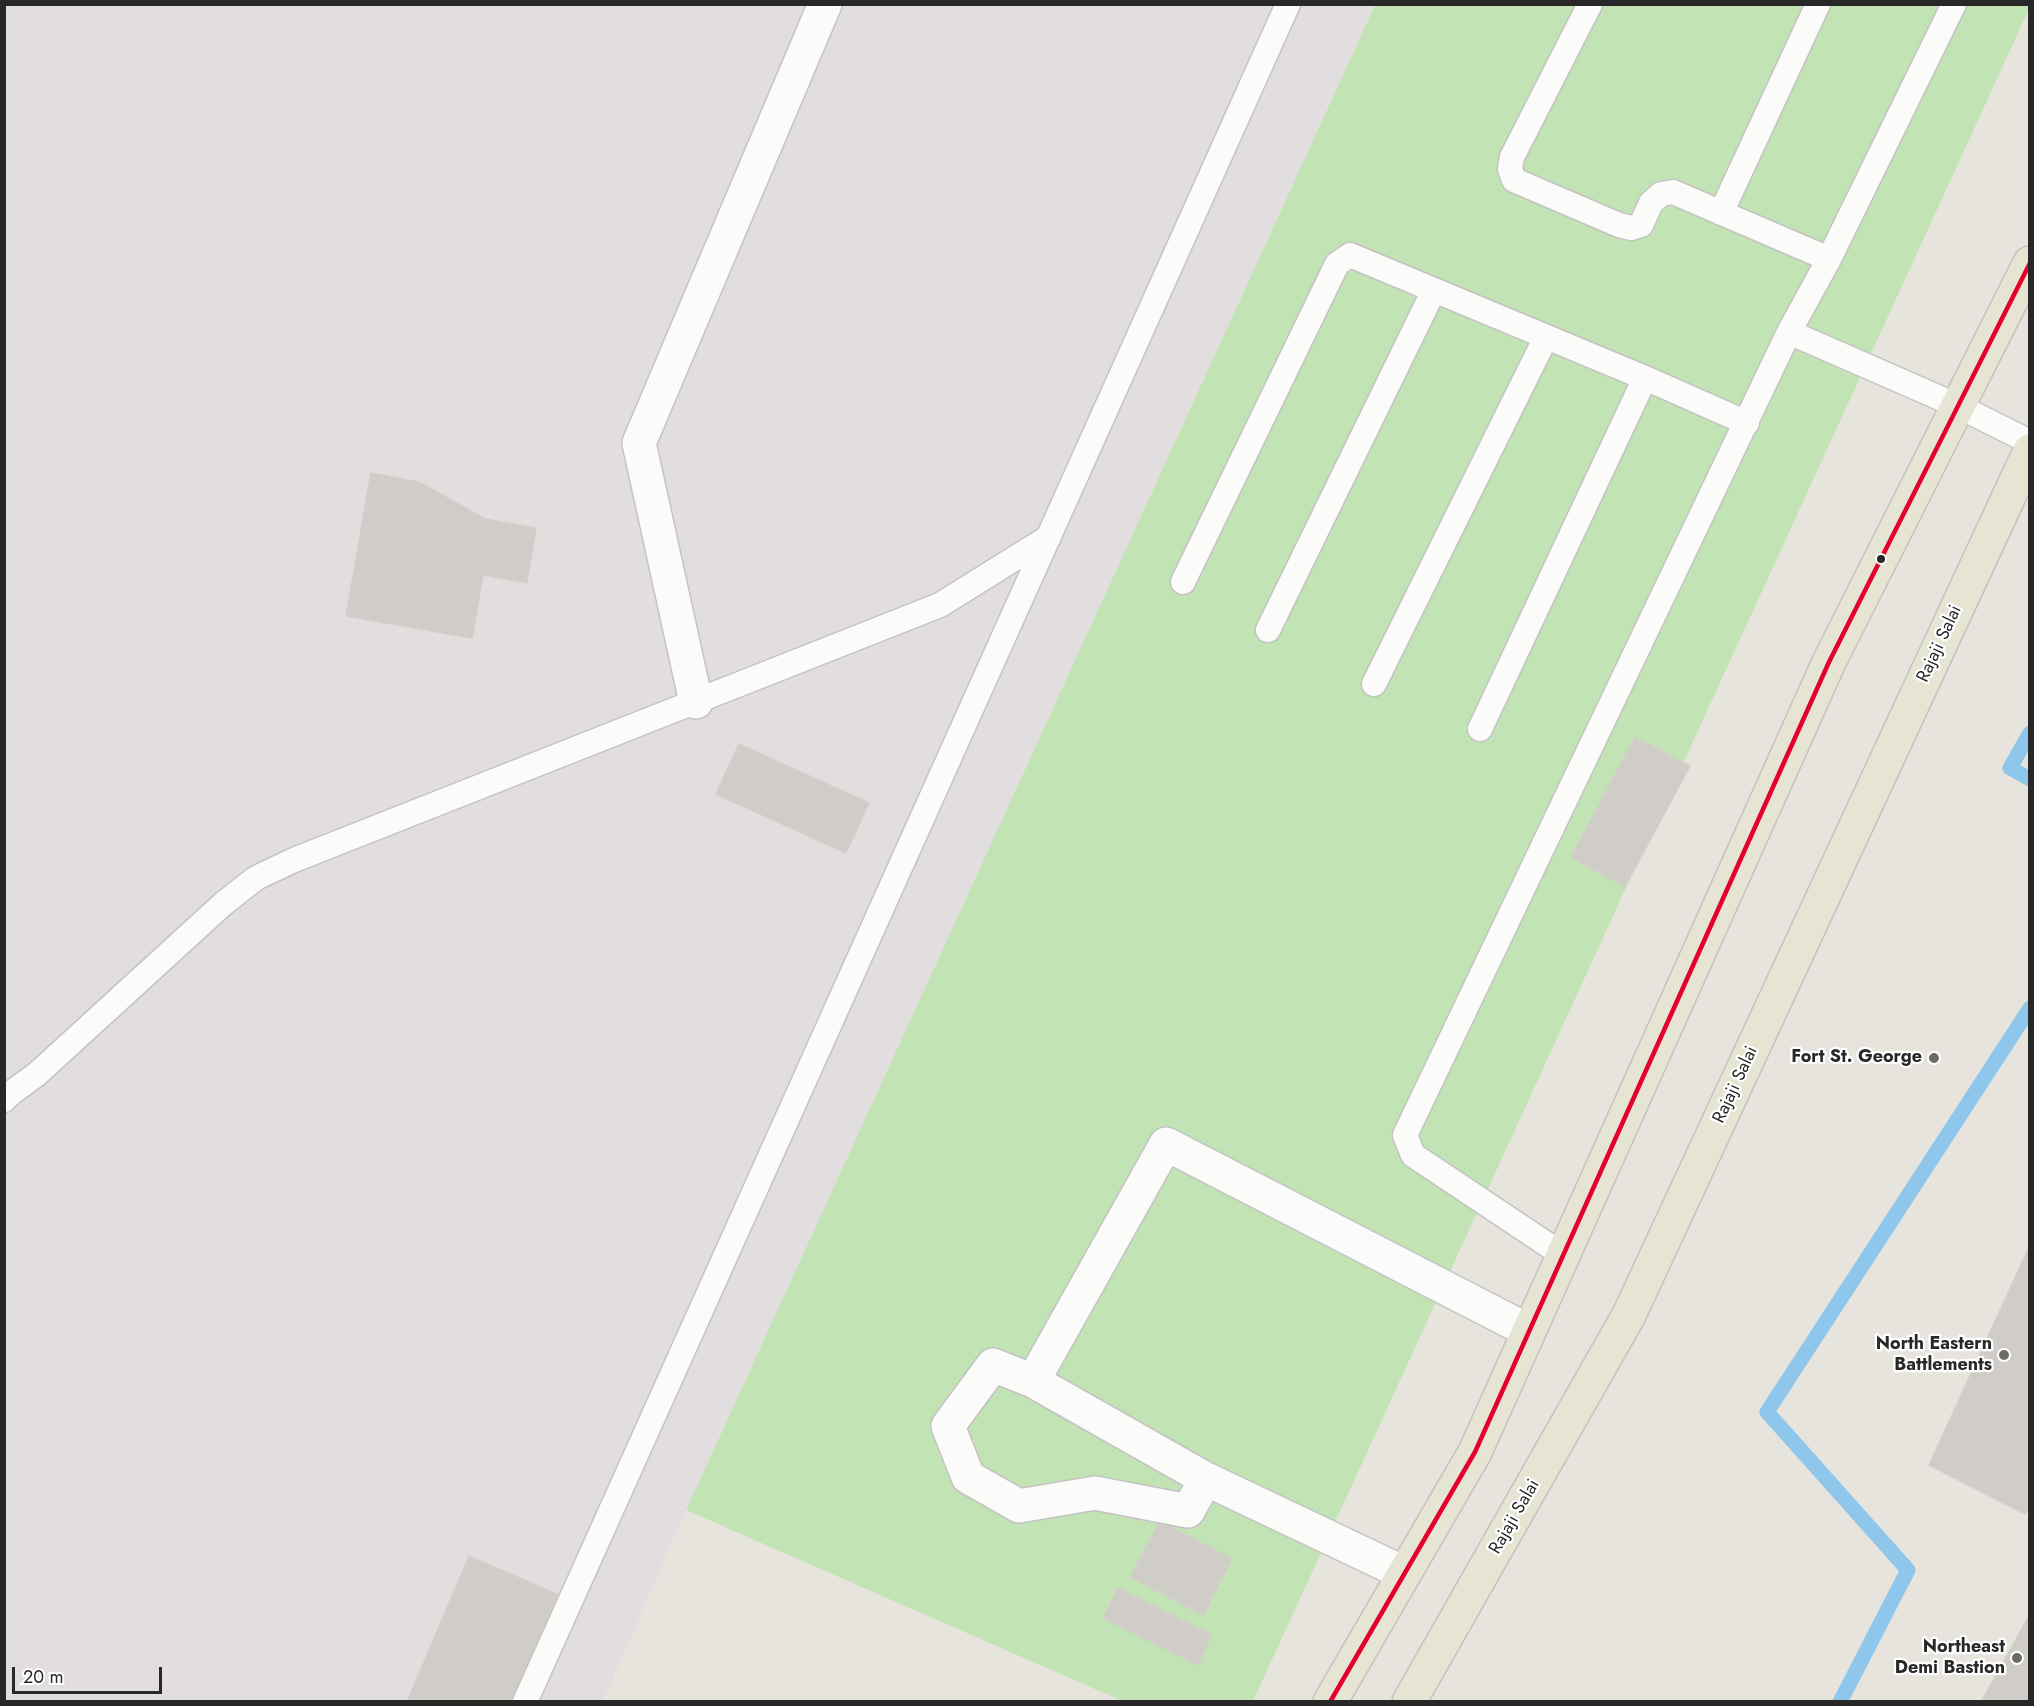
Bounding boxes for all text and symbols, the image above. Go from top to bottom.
unlabelled marker [1875,553,1887,565]
street label: Rajaji Salai [1913,602,1967,686]
street label: Rajaji Salai [1709,1043,1763,1127]
place label: Fort St. George [1791,1047,1922,1069]
marker: Fort St. George [1927,1051,1941,1065]
place label: North Eastern Battlements [1876,1334,1992,1376]
marker: North Eastern Battlements [1997,1348,2011,1362]
street label: Rajaji Salai [1485,1476,1545,1558]
place label: Northeast Demi Bastion [1895,1637,2005,1680]
marker: Northeast Demi Bastion [2010,1651,2024,1665]
scale bar [15,1655,165,1693]
text: 20 m [23,1664,63,1690]

